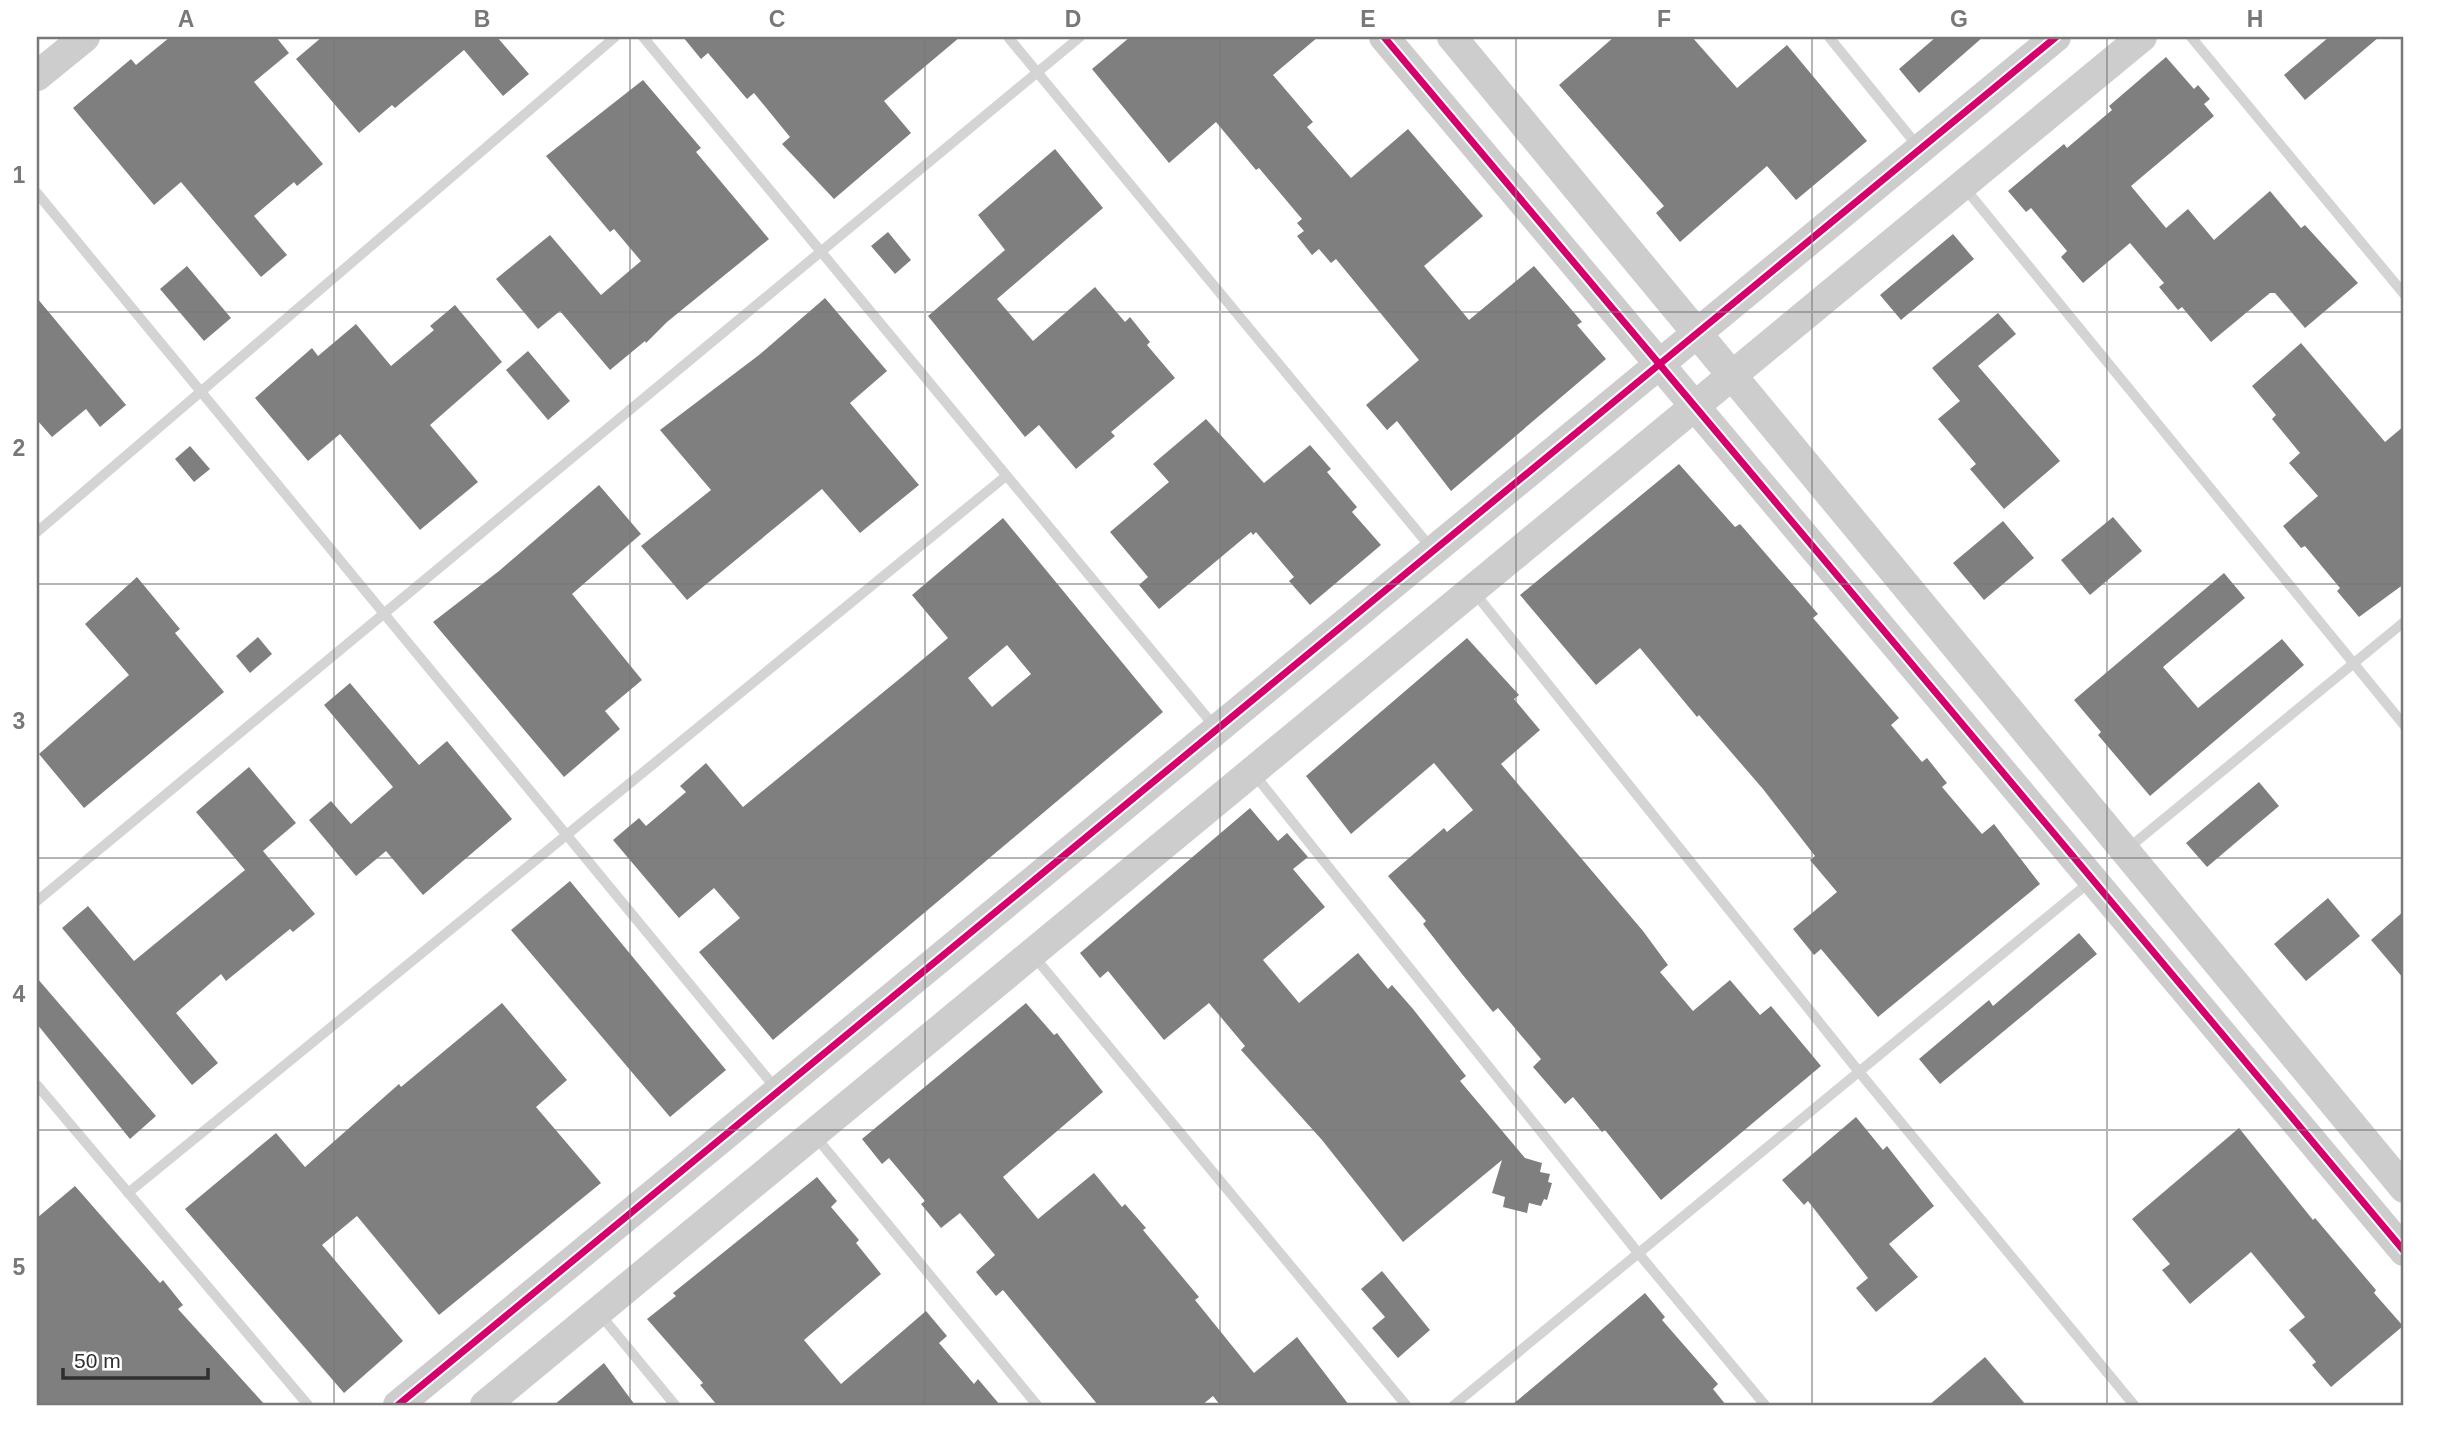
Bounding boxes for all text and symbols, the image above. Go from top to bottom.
text: A [178,6,194,32]
text: B [474,6,490,32]
text: C [769,6,785,32]
text: D [1065,6,1081,32]
text: E [1360,6,1376,32]
text: F [1657,6,1671,32]
text: G [1950,6,1968,32]
text: H [2247,6,2263,32]
text: 1 [13,162,26,188]
text: 2 [13,435,25,461]
text: 3 [13,708,25,734]
text: 4 [13,981,26,1007]
text: 5 [13,1254,26,1280]
scale bar [63,1337,208,1381]
text: 50 m [74,1349,121,1372]

